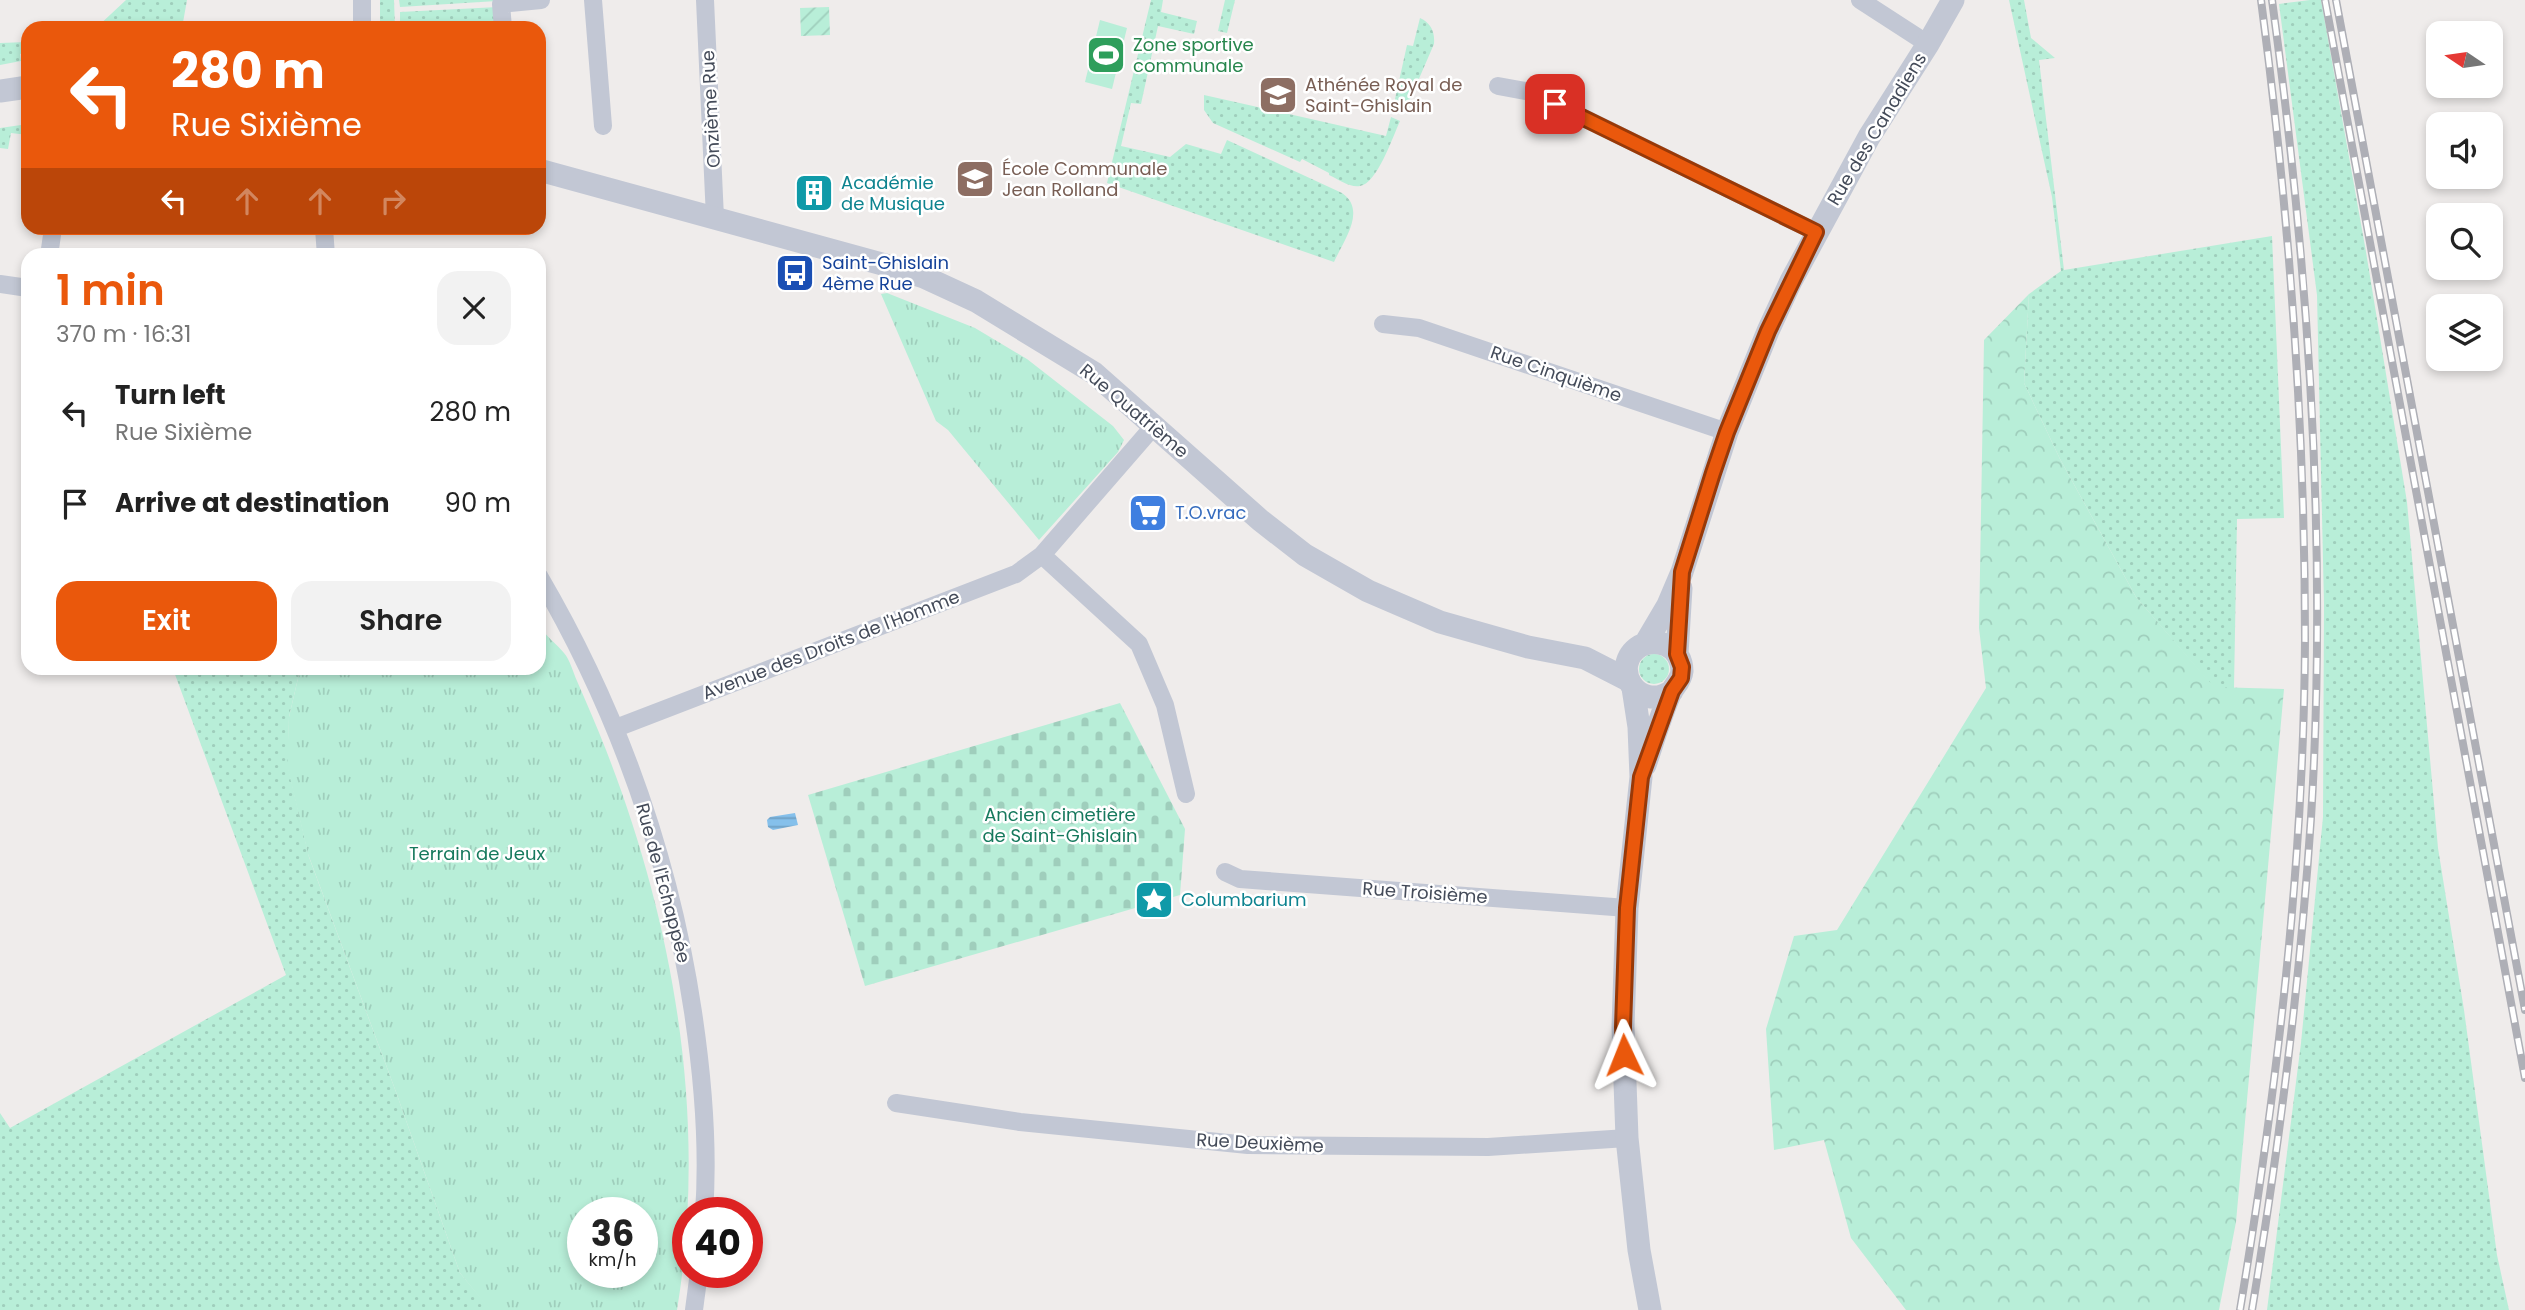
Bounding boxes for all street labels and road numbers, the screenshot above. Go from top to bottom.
street label: Rue des Canadiens [1821,48,1932,210]
street label: Onzième Rue [695,50,726,168]
street label: Rue Cinquième [1487,339,1625,408]
street label: Rue Quatrième [1075,358,1194,464]
street label: Avenue des Droits de l'Homme [699,584,963,705]
street label: Rue de l'Echappée [630,800,697,965]
street label: Rue Troisième [1362,876,1489,909]
street label: Rue Deuxième [1196,1127,1324,1158]

